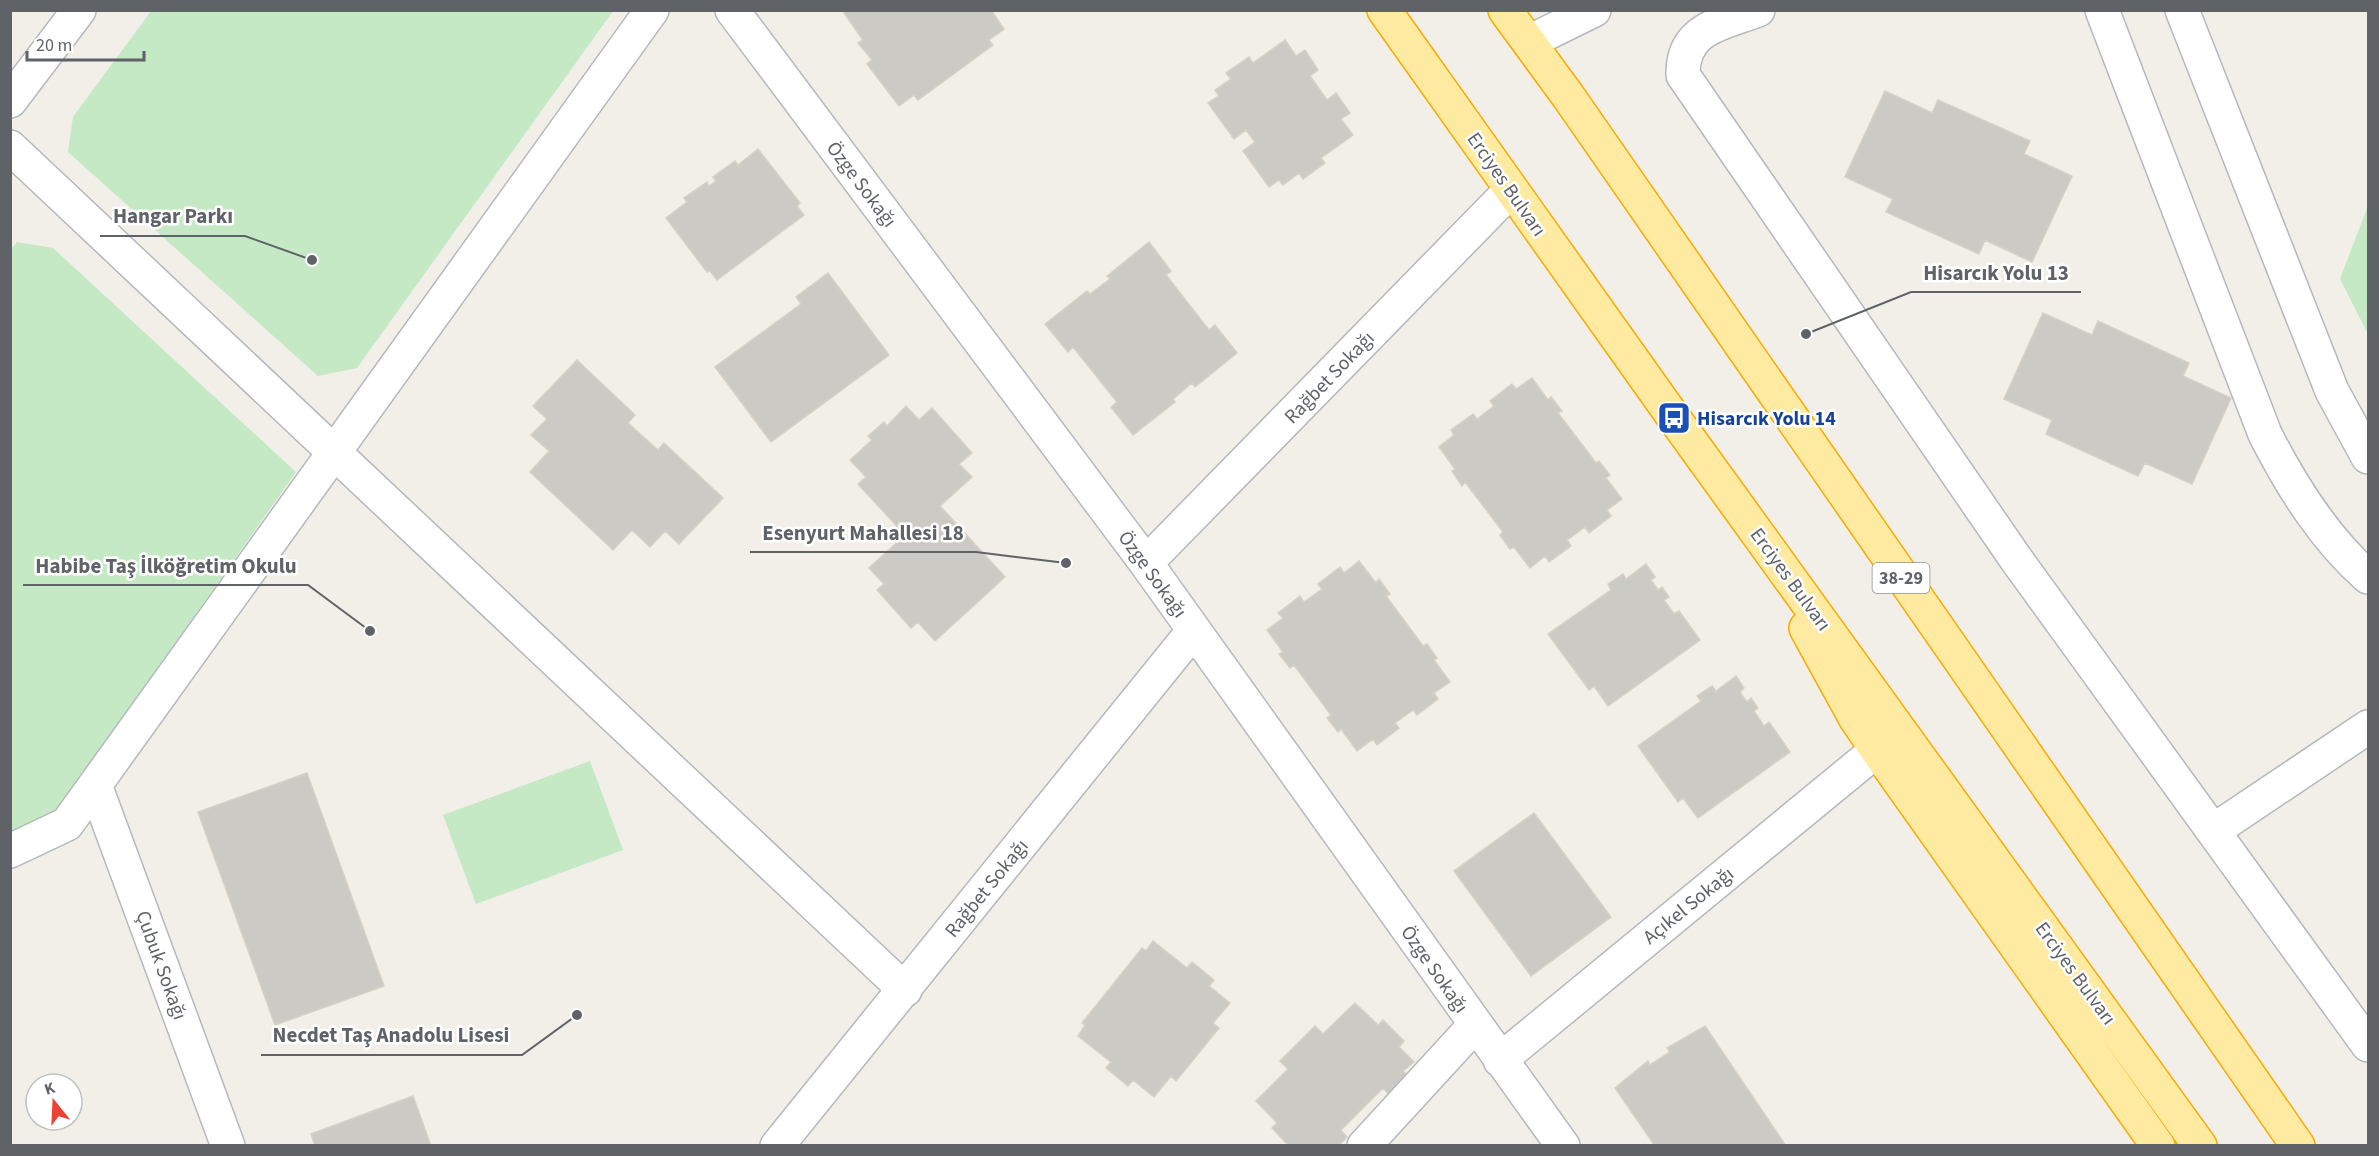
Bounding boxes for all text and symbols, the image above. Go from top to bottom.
scale bar [27,24,144,62]
text: 20 m [36,33,72,58]
street label: Erciyes Bulvarı [1460,127,1553,242]
street label: Özge Sokağı [819,136,903,234]
callout: Hangar Parkı [100,197,245,236]
text: Hangar Parkı [113,201,233,231]
callout: Hisarcık Yolu 13 [1911,253,2081,292]
text: Hisarcık Yolu 13 [1923,258,2069,288]
street label: Rağbet Sokağı [1278,325,1381,430]
bus stop icon: Hisarcık Yolu 14 [1656,400,1692,436]
place label: Hisarcık Yolu 14 [1697,405,1836,433]
callout: Esenyurt Mahallesi 18 [750,513,976,552]
text: Esenyurt Mahallesi 18 [762,518,964,548]
street label: Erciyes Bulvarı [1743,522,1837,637]
street label: Özge Sokağı [1111,525,1193,624]
callout: Habibe Taş İlköğretim Okulu [23,546,308,585]
text: Habibe Taş İlköğretim Okulu [35,551,297,581]
road number: 38-29 [1872,563,1930,593]
street label: Rağbet Sokağı [938,833,1035,944]
street label: Açıkel Sokağı [1637,860,1740,951]
street label: Çubuk Sokağı [128,907,194,1024]
street label: Erciyes Bulvarı [2028,916,2122,1031]
street label: Özge Sokağı [1394,920,1475,1019]
callout: Necdet Taş Anadolu Lisesi [261,1016,522,1055]
text: Necdet Taş Anadolu Lisesi [273,1020,509,1050]
north arrow [24,1072,84,1132]
text: K [42,1077,58,1101]

